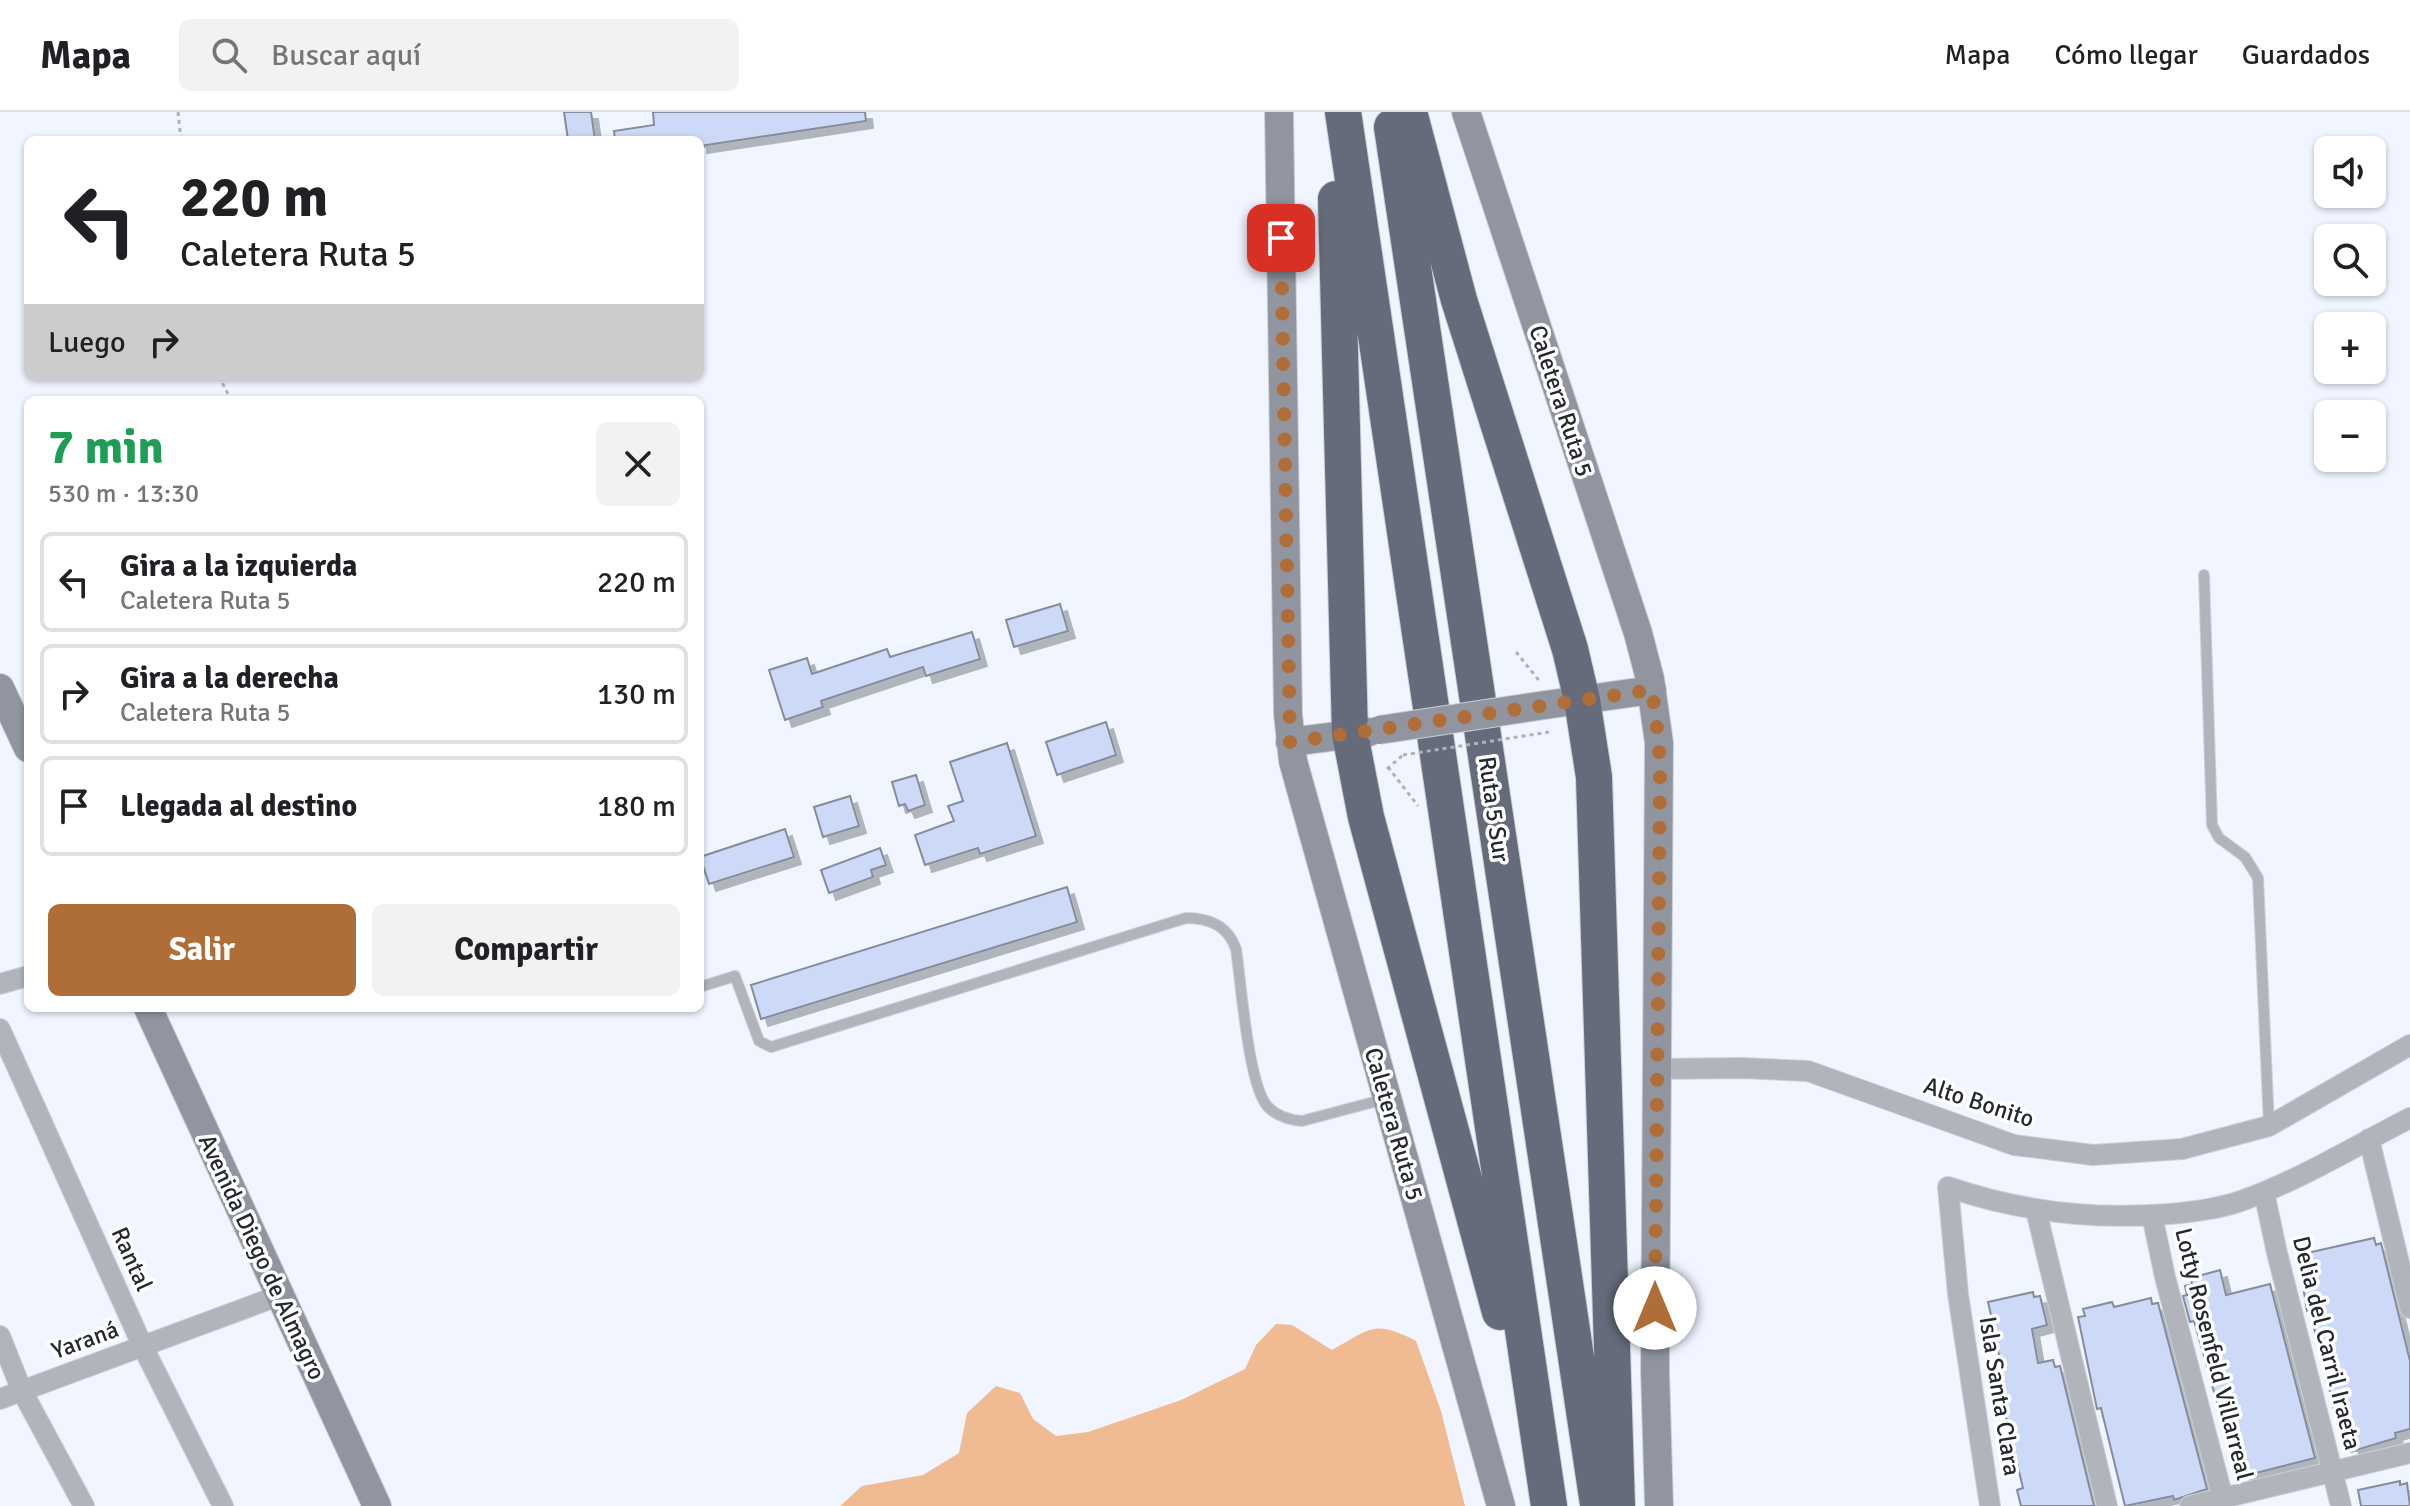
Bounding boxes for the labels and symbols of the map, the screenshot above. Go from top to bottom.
pin [1247,204,1315,272]
street label: Caletera Ruta 5 [1522,321,1600,481]
street label: Ruta 5 Sur [1472,754,1516,864]
street label: Caletera Ruta 5 [1358,1044,1430,1204]
street label: Alto Bonito [1920,1070,2038,1134]
street label: Avenida Diego de Almagro [192,1129,332,1385]
street label: Rantal [105,1222,159,1296]
street label: Lotty Rosenfeld Villarreal [2168,1225,2260,1483]
street label: Delia del Carril Iraeta [2286,1233,2368,1453]
position arrow [1613,1266,1697,1350]
street label: Yaraná [47,1314,123,1366]
street label: Isla Santa Clara [1973,1314,2027,1478]

